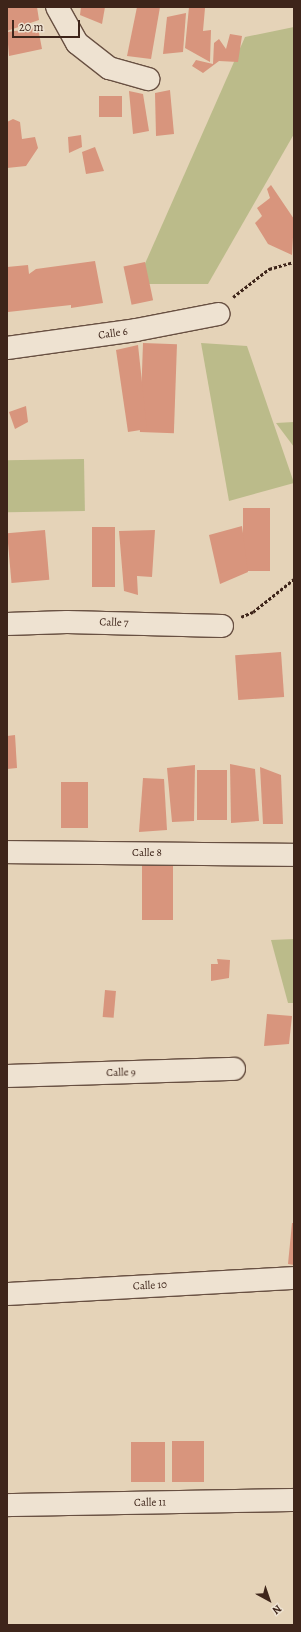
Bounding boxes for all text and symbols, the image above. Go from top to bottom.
scale bar [14,12,82,38]
text: 20 m [19,19,43,35]
street label: Calle 6 [97,325,129,343]
street label: Calle 7 [99,616,129,630]
street label: Calle 8 [132,846,162,860]
street label: Calle 9 [106,1066,136,1080]
street label: Calle 10 [133,1279,167,1293]
street label: Calle 11 [134,1496,166,1510]
north arrow [249,1580,289,1620]
text: N [269,1601,285,1618]

